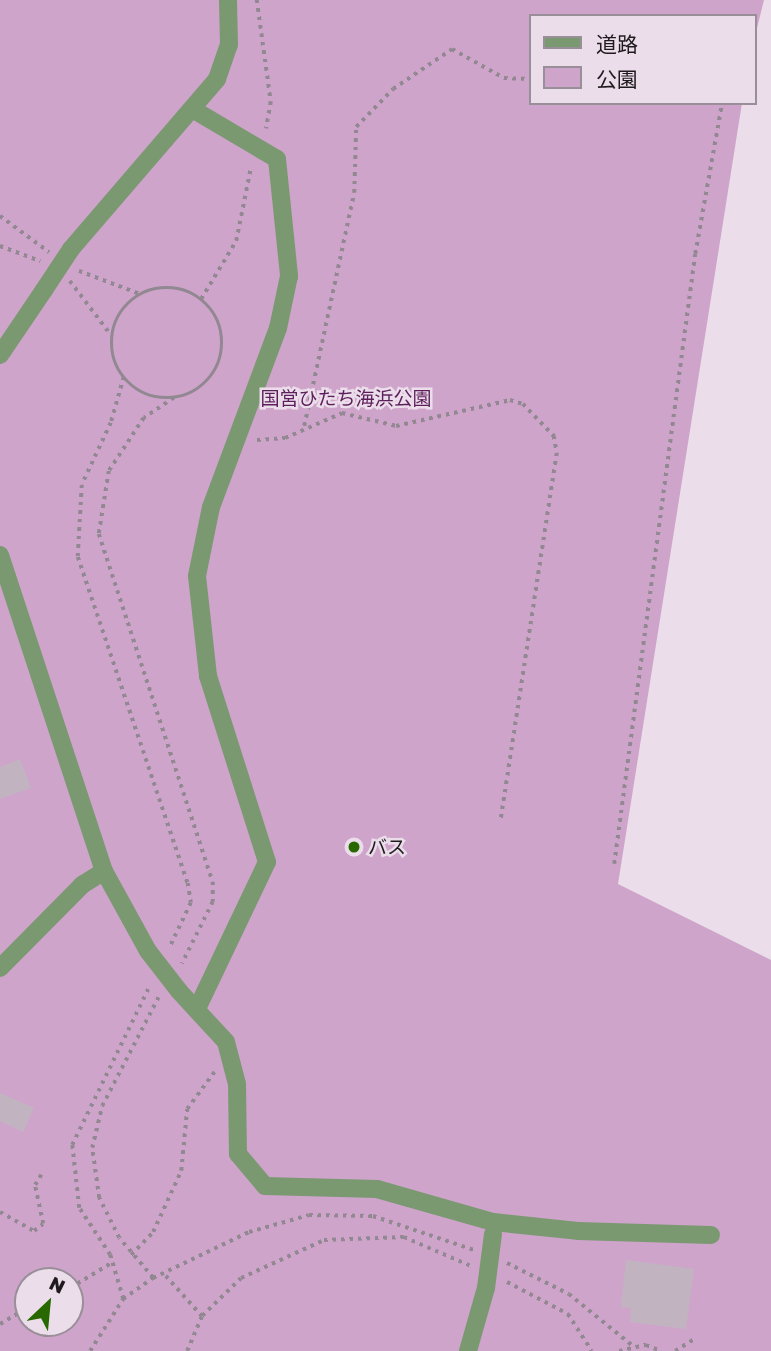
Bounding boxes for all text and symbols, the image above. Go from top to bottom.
legend [530,14,757,105]
text: 道路 [596,31,638,57]
text: 公園 [596,66,638,92]
park label: 国営ひたち海浜公園 [261,387,431,409]
place label: バス [368,836,406,858]
marker: バス [346,839,362,855]
north arrow [14,1267,84,1337]
text: N [46,1271,69,1298]

